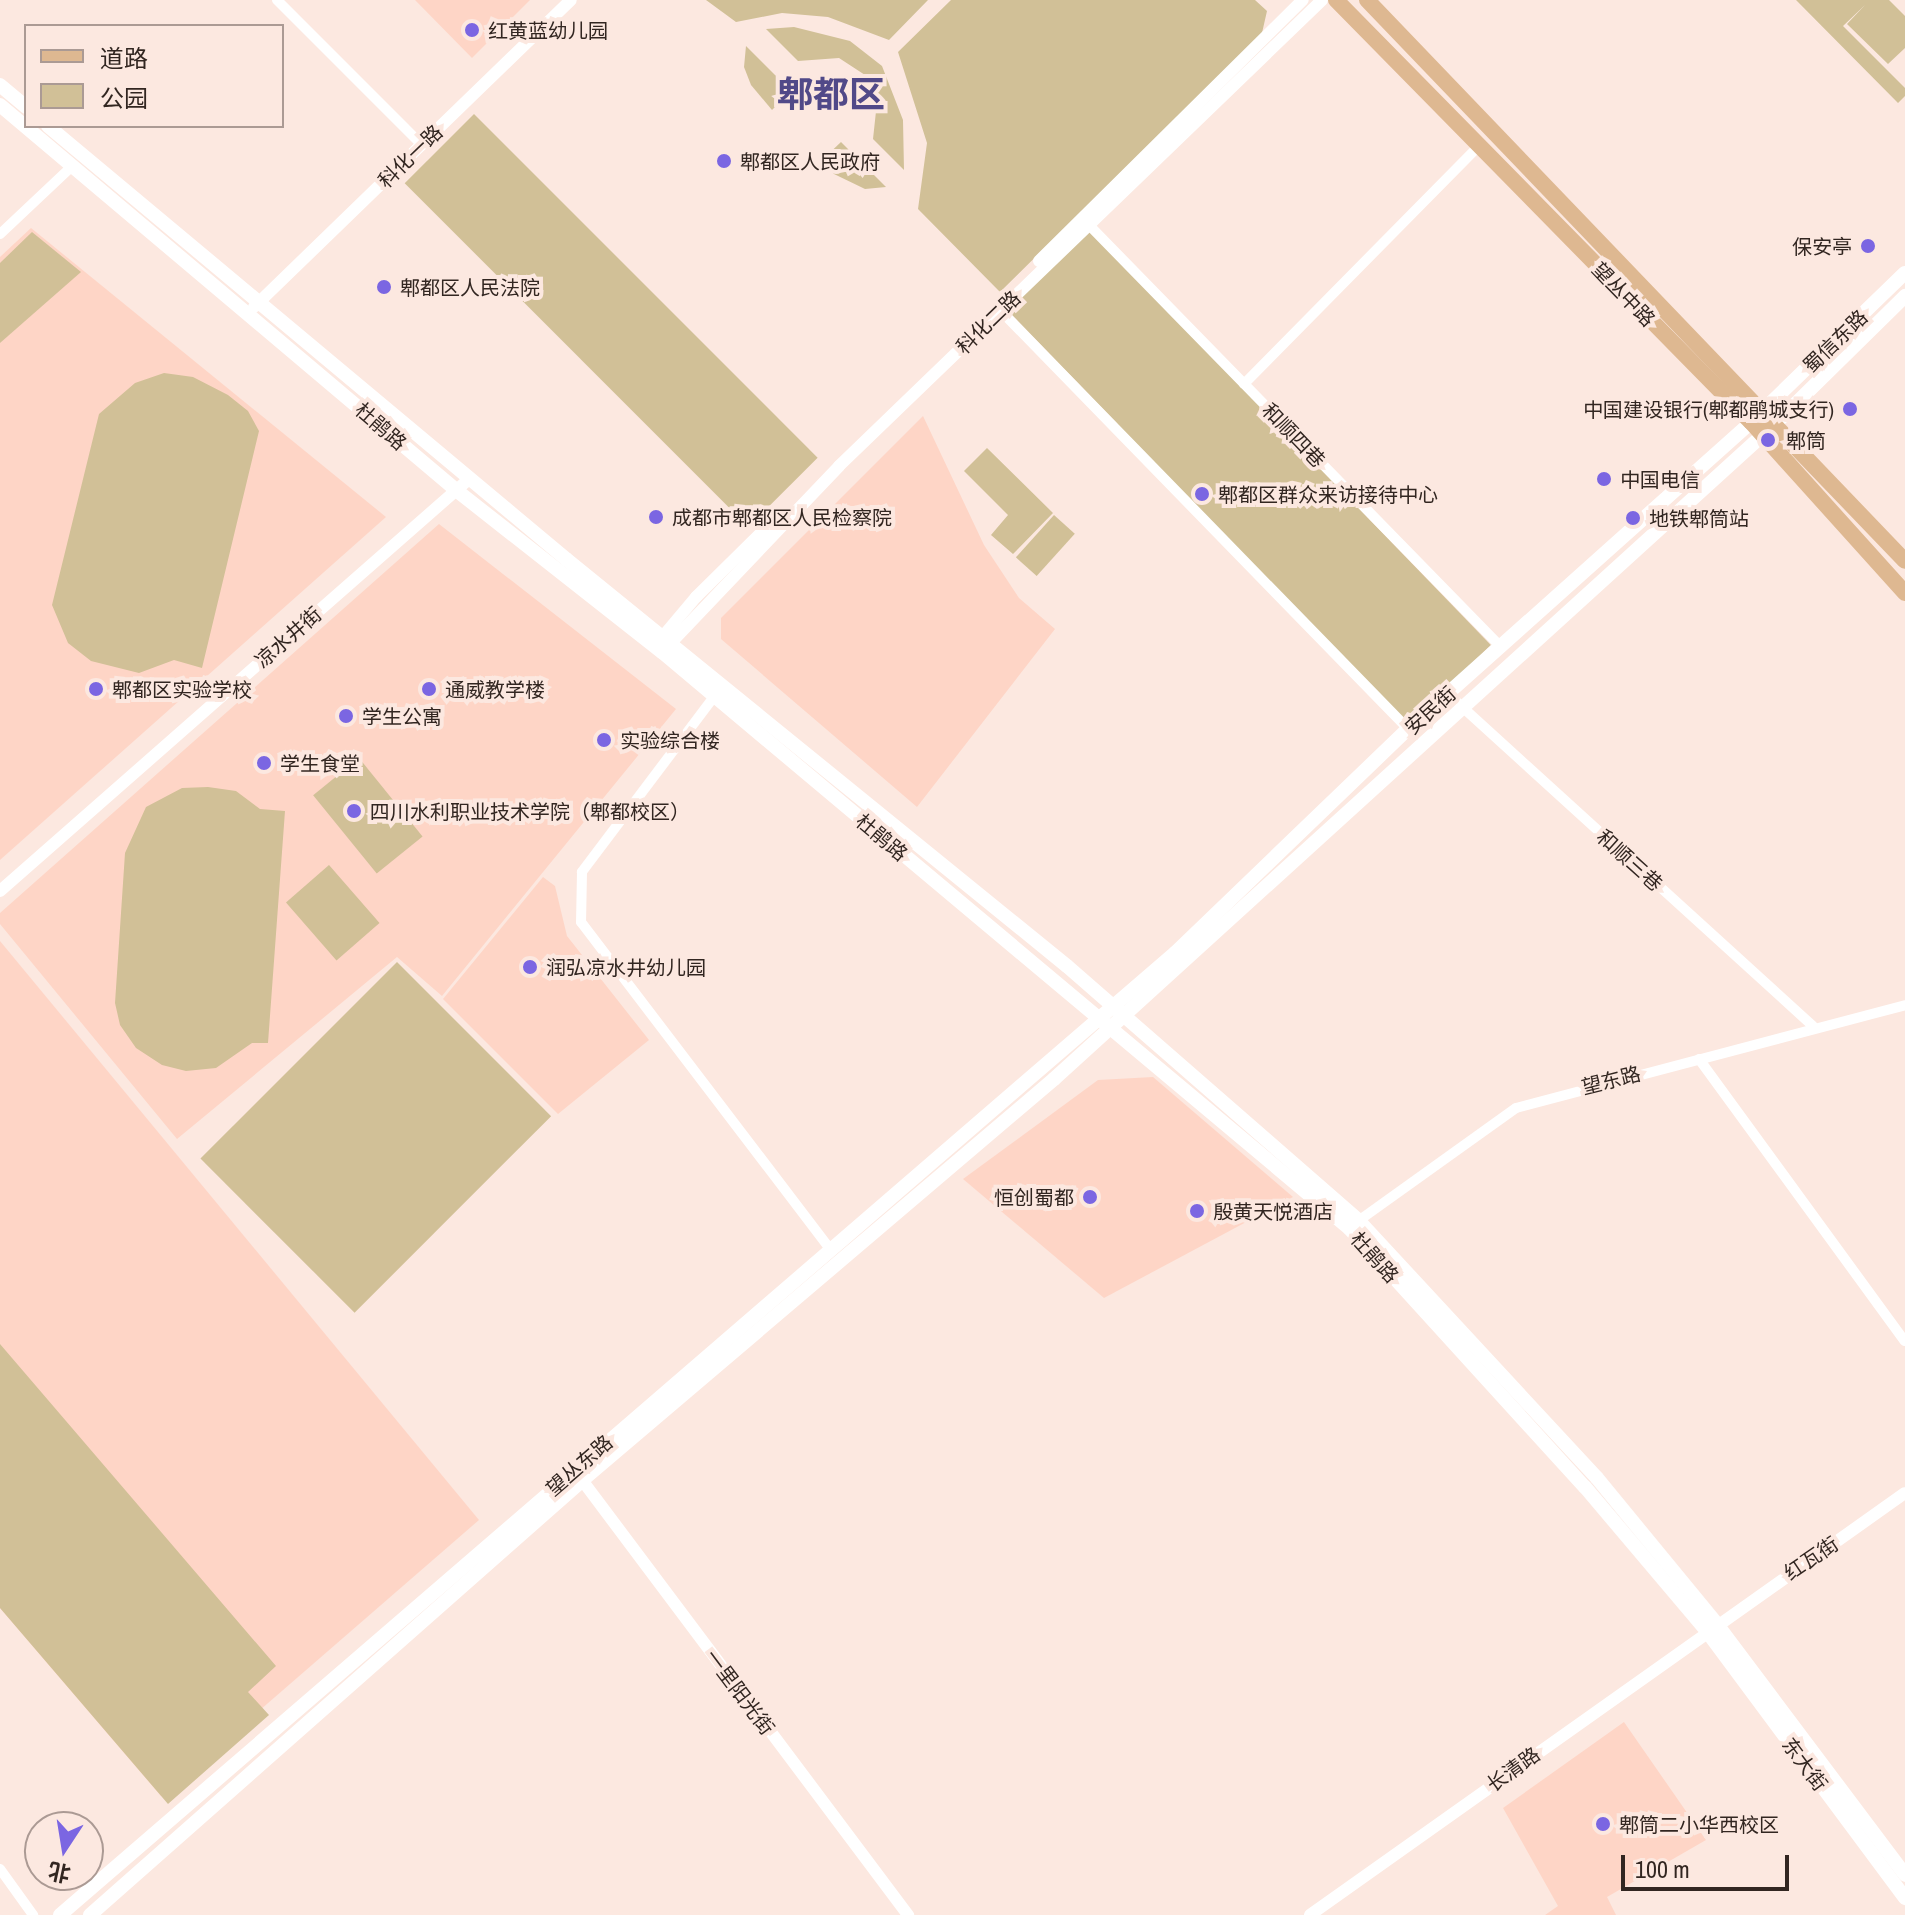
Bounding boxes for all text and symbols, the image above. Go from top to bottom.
place label: 红黄蓝幼儿园 [488,18,608,42]
marker: 红黄蓝幼儿园 [463,21,481,39]
legend [24,24,284,128]
text: 道路 [100,42,148,74]
district label: 郫都区 [777,73,885,117]
text: 公园 [100,82,148,114]
street label: 科化一路 [373,120,447,192]
place label: 郫都区人民政府 [740,149,880,173]
marker: 郫都区人民政府 [715,152,733,170]
place label: 保安亭 [1792,234,1852,258]
marker: 保安亭 [1859,237,1877,255]
street label: 望丛中路 [1588,257,1660,331]
place label: 郫都区人民法院 [400,275,540,299]
marker: 郫都区人民法院 [375,278,393,296]
street label: 科化二路 [951,286,1025,358]
street label: 蜀信东路 [1798,305,1872,377]
street label: 杜鹃路 [350,397,412,455]
place label: 中国建设银行(郫都鹃城支行) [1583,397,1834,421]
street label: 和顺四巷 [1258,398,1330,472]
marker: 中国建设银行(郫都鹃城支行) [1841,400,1859,418]
place label: 郫筒 [1786,428,1826,452]
marker: 郫筒 [1757,429,1779,451]
place label: 中国电信 [1620,467,1700,491]
marker: 中国电信 [1595,470,1613,488]
place label: 郫都区群众来访接待中心 [1218,482,1438,506]
marker: 郫都区群众来访接待中心 [1193,485,1211,503]
place label: 成都市郫都区人民检察院 [672,505,892,529]
place label: 地铁郫筒站 [1649,506,1749,530]
marker: 成都市郫都区人民检察院 [647,508,665,526]
marker: 地铁郫筒站 [1624,509,1642,527]
street label: 凉水井街 [250,602,326,672]
place label: 郫都区实验学校 [112,677,252,701]
place label: 通威教学楼 [445,677,545,701]
marker: 郫都区实验学校 [87,680,105,698]
marker: 通威教学楼 [420,680,438,698]
street label: 安民街 [1400,681,1460,739]
place label: 学生公寓 [362,704,442,728]
marker: 学生公寓 [337,707,355,725]
place label: 实验综合楼 [620,728,720,752]
marker: 实验综合楼 [595,731,613,749]
place label: 学生食堂 [280,751,360,775]
marker: 学生食堂 [255,754,273,772]
place label: 四川水利职业技术学院（郫都校区） [370,799,690,823]
marker: 四川水利职业技术学院（郫都校区） [345,802,363,820]
street label: 杜鹃路 [851,809,913,865]
street label: 和顺三巷 [1592,824,1668,896]
place label: 润弘凉水井幼儿园 [546,955,706,979]
marker: 润弘凉水井幼儿园 [521,958,539,976]
street label: 望东路 [1579,1061,1643,1099]
place label: 恒创蜀都 [994,1185,1074,1209]
marker: 恒创蜀都 [1081,1188,1099,1206]
place label: 殷黄天悦酒店 [1213,1199,1333,1223]
marker: 殷黄天悦酒店 [1188,1202,1206,1220]
street label: 杜鹃路 [1346,1227,1404,1287]
street label: 望丛东路 [541,1430,617,1500]
street label: 红瓦街 [1779,1531,1843,1585]
street label: 一里阳光街 [700,1645,780,1739]
street label: 东大街 [1777,1733,1833,1795]
street label: 长清路 [1482,1742,1544,1796]
north arrow [24,1811,104,1891]
place label: 郫筒二小华西校区 [1619,1812,1779,1836]
marker: 郫筒二小华西校区 [1594,1815,1612,1833]
scale bar [1625,1839,1793,1889]
text: 100 m [1635,1853,1690,1885]
text: 北 [46,1856,73,1889]

